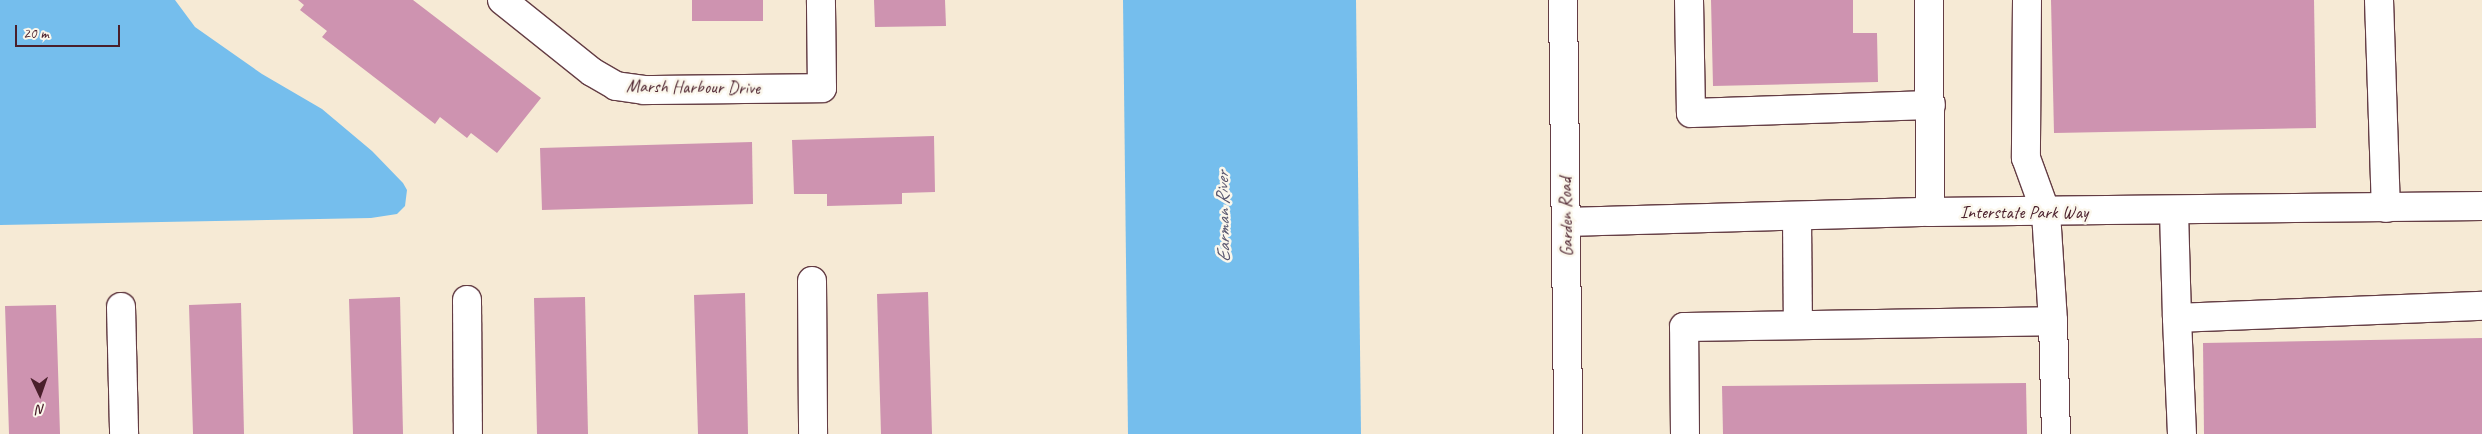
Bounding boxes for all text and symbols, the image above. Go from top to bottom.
scale bar [18,15,122,47]
text: 20 m [23,24,49,43]
street label: Marsh Harbour Drive [626,75,760,99]
water label: Earman River [1212,171,1236,263]
street label: Garden Road [1555,178,1577,256]
street label: Interstate Park Way [1960,201,2088,223]
north arrow [15,369,65,419]
text: N [36,401,46,418]

